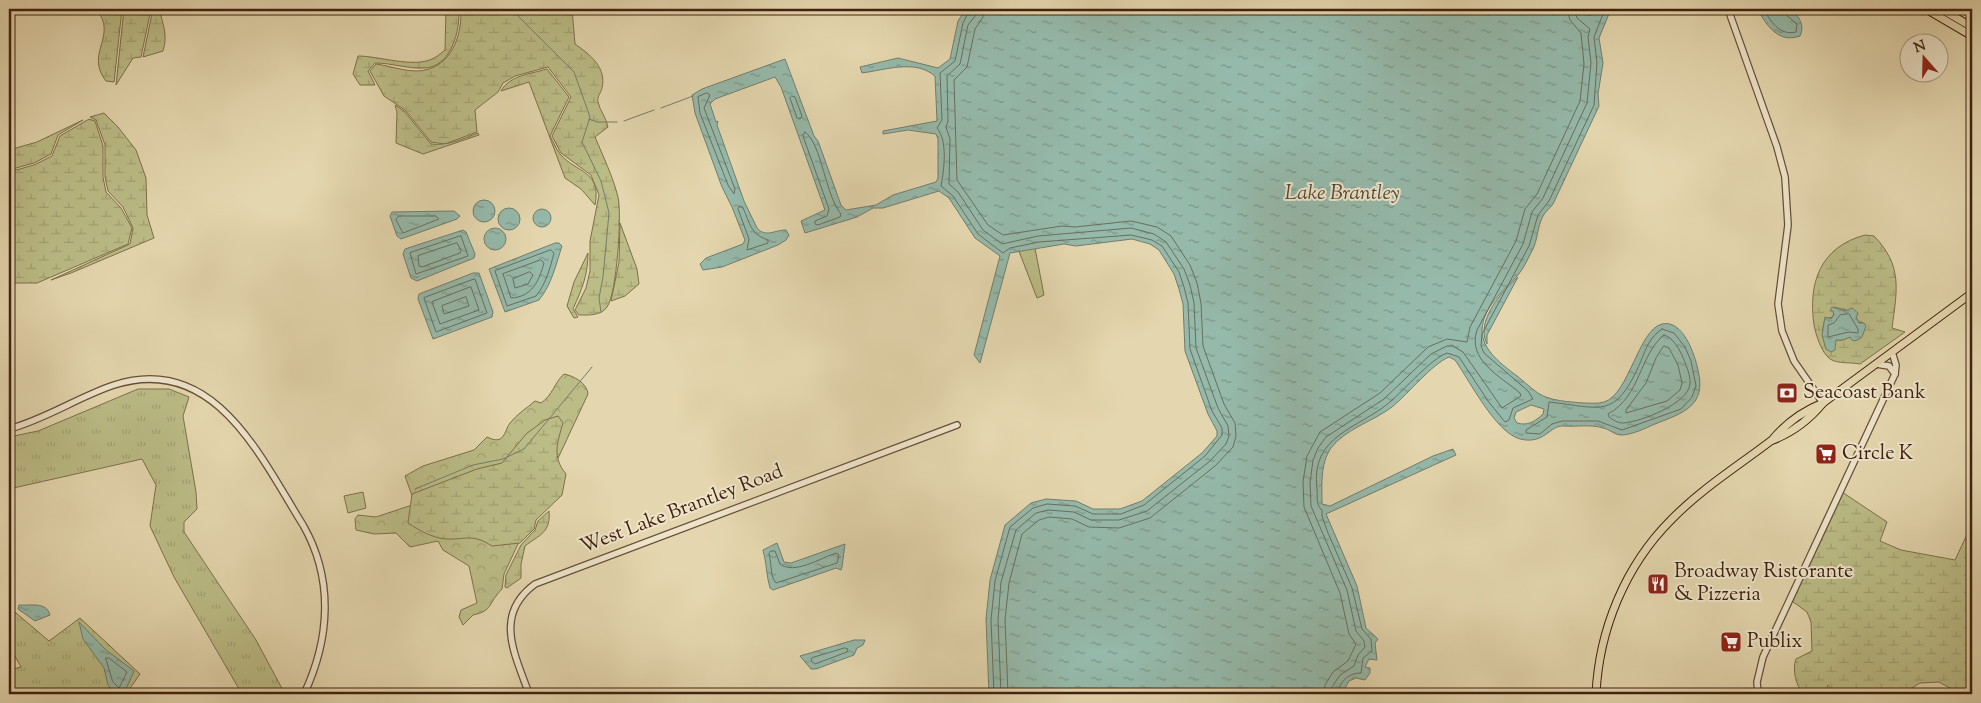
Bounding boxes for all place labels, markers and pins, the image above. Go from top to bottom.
place label: Seacoast Bank [1803,379,1926,408]
bank icon: Seacoast Bank [1775,381,1799,405]
place label: Circle K [1842,440,1914,469]
supermarket icon: Circle K [1814,442,1838,466]
place label: Broadway Ristorante & Pizzeria [1674,558,1853,610]
restaurant icon: Broadway Ristorante & Pizzeria [1646,572,1670,596]
place label: Publix [1747,628,1802,657]
supermarket icon: Publix [1719,630,1743,654]

